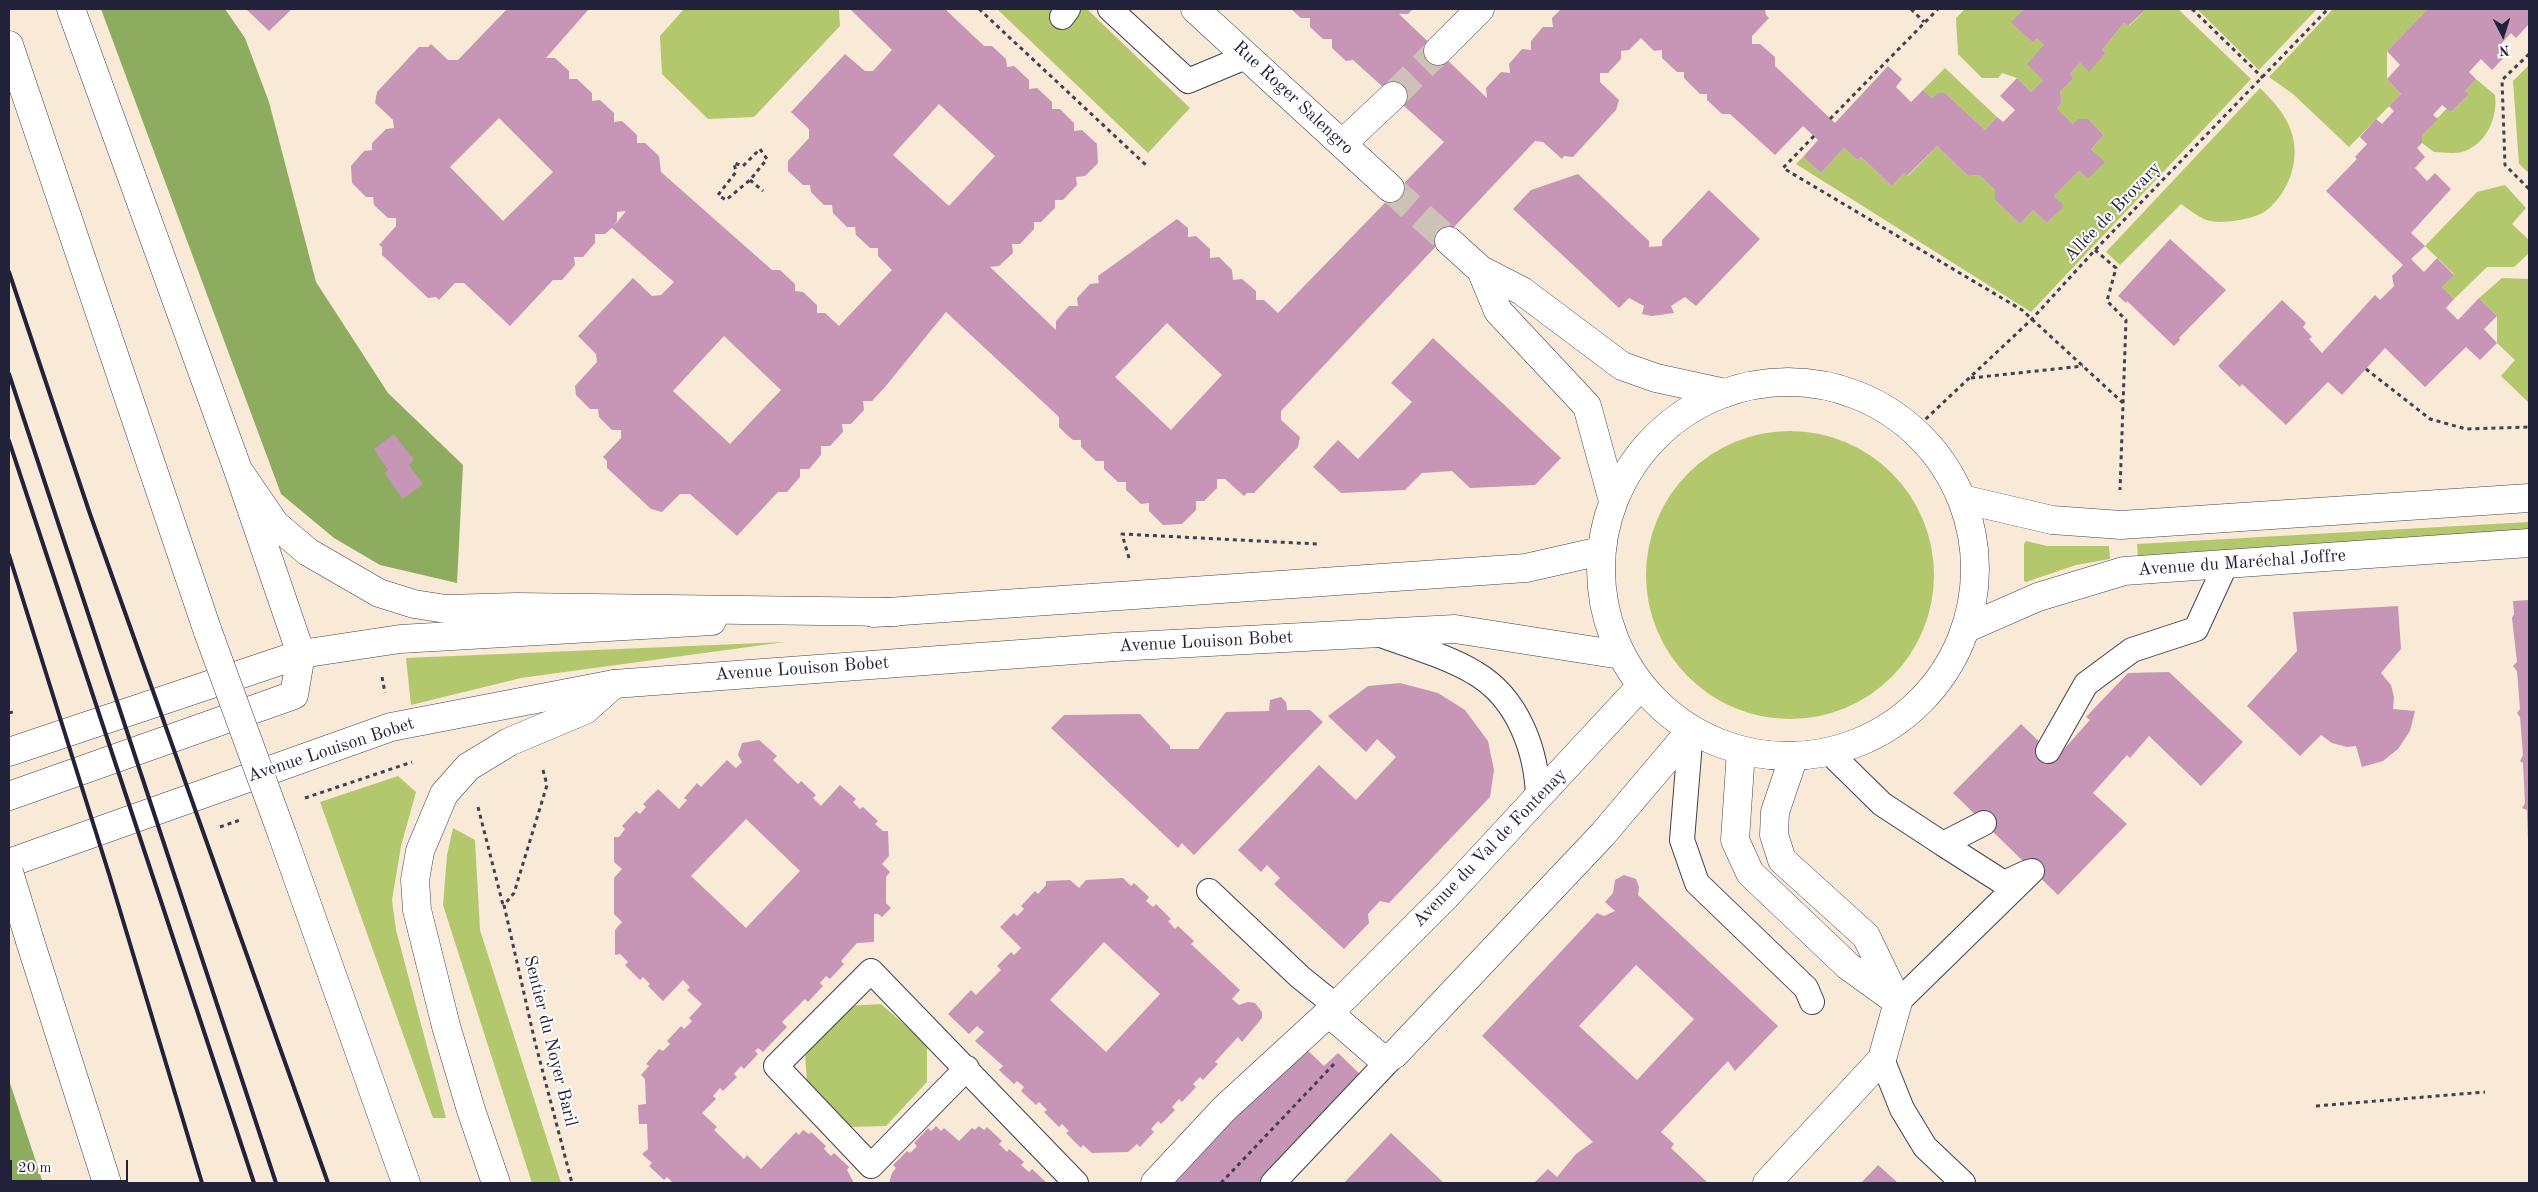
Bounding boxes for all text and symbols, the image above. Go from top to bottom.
north arrow [2478,10,2528,60]
street label: Rue Roger Salengro [1228,37,1358,159]
text: N [2498,43,2510,57]
street label: Allée de Brovary [2060,158,2166,266]
street label: Avenue du Maréchal Joffre [2137,545,2347,581]
street label: Avenue Louison Bobet [1118,627,1294,657]
street label: Avenue Louison Bobet [714,652,890,686]
street label: Avenue Louison Bobet [245,713,417,787]
street label: Avenue du Val de Fontenay [1409,764,1571,932]
street label: Sentier du Noyer Baril [518,953,582,1129]
scale bar [12,1150,130,1182]
text: 20 m [18,1161,52,1176]

